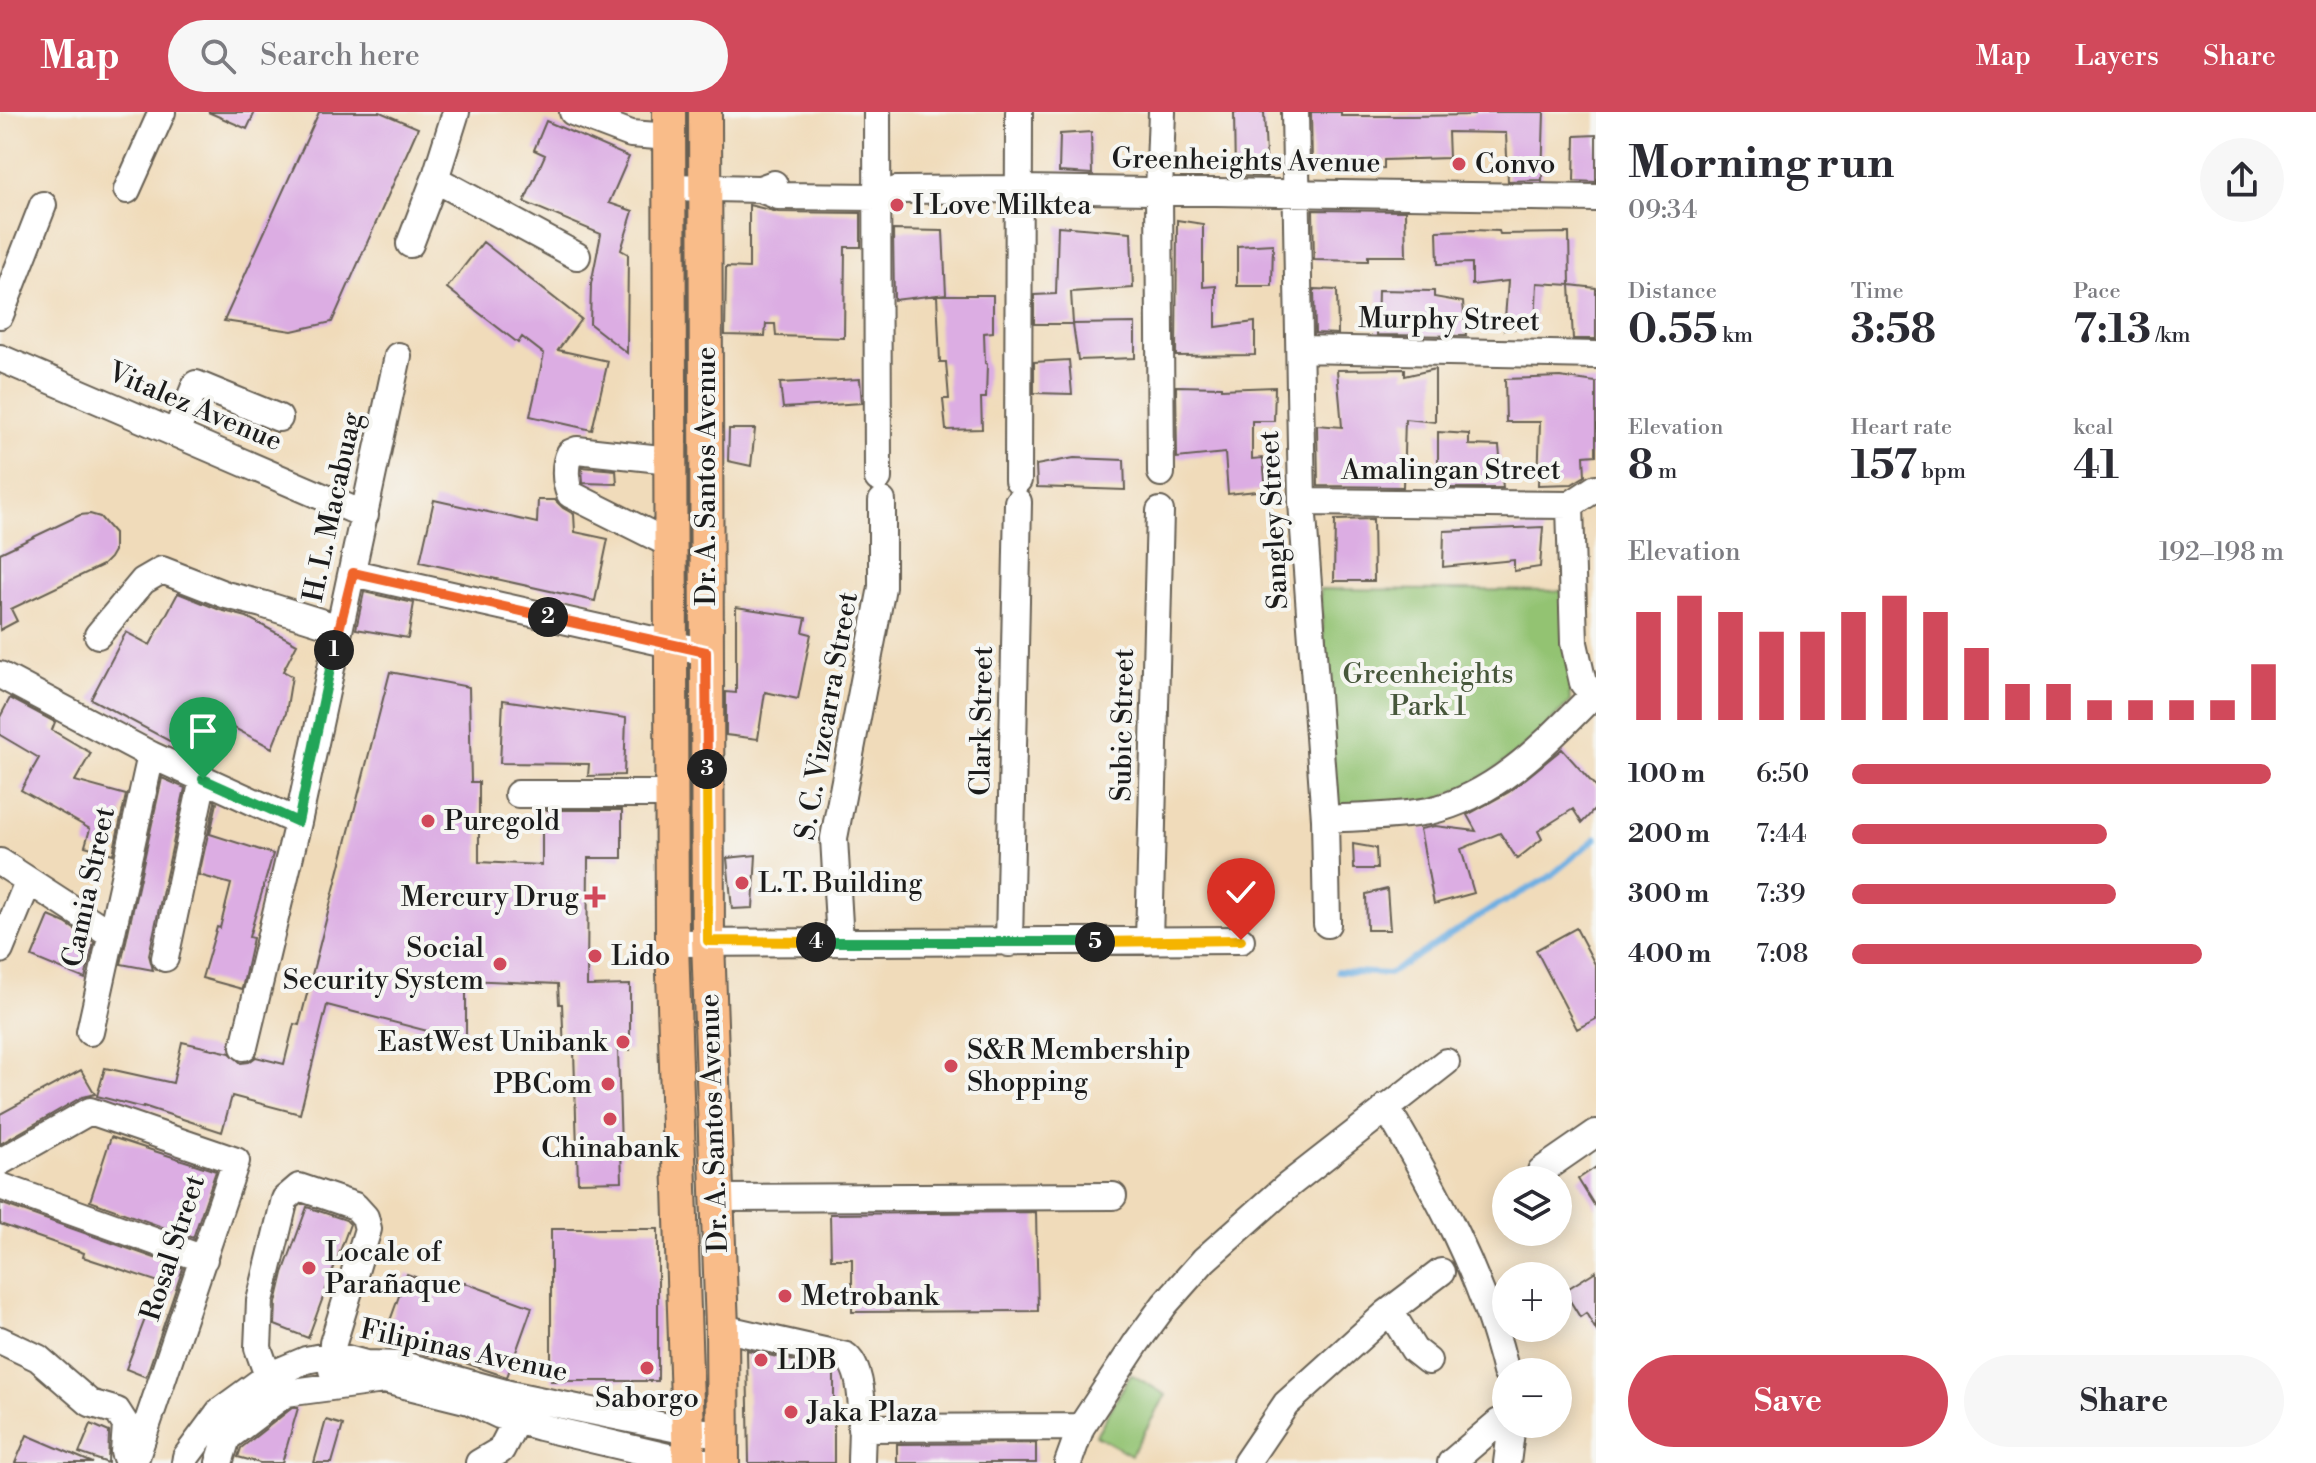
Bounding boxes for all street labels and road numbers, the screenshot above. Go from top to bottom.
street label: Greenheights Avenue [1111,141,1381,181]
street label: Murphy Street [1358,301,1540,339]
street label: Dr. A. Santos Avenue [689,346,724,606]
street label: Vitalez Avenue [102,354,287,459]
street label: H. L. Macabuag [296,409,370,605]
street label: Sangley Street [1252,430,1296,610]
street label: Amalingan Street [1340,453,1561,488]
street label: S. C. Vizcarra Street [788,589,866,843]
street label: Clark Street [963,646,1001,796]
street label: Subic Street [1104,648,1142,802]
street label: Camia Street [55,803,123,970]
street label: Dr. A. Santos Avenue [692,993,736,1253]
street label: Rosal Street [133,1171,213,1325]
street label: Filipinas Avenue [357,1312,571,1390]

